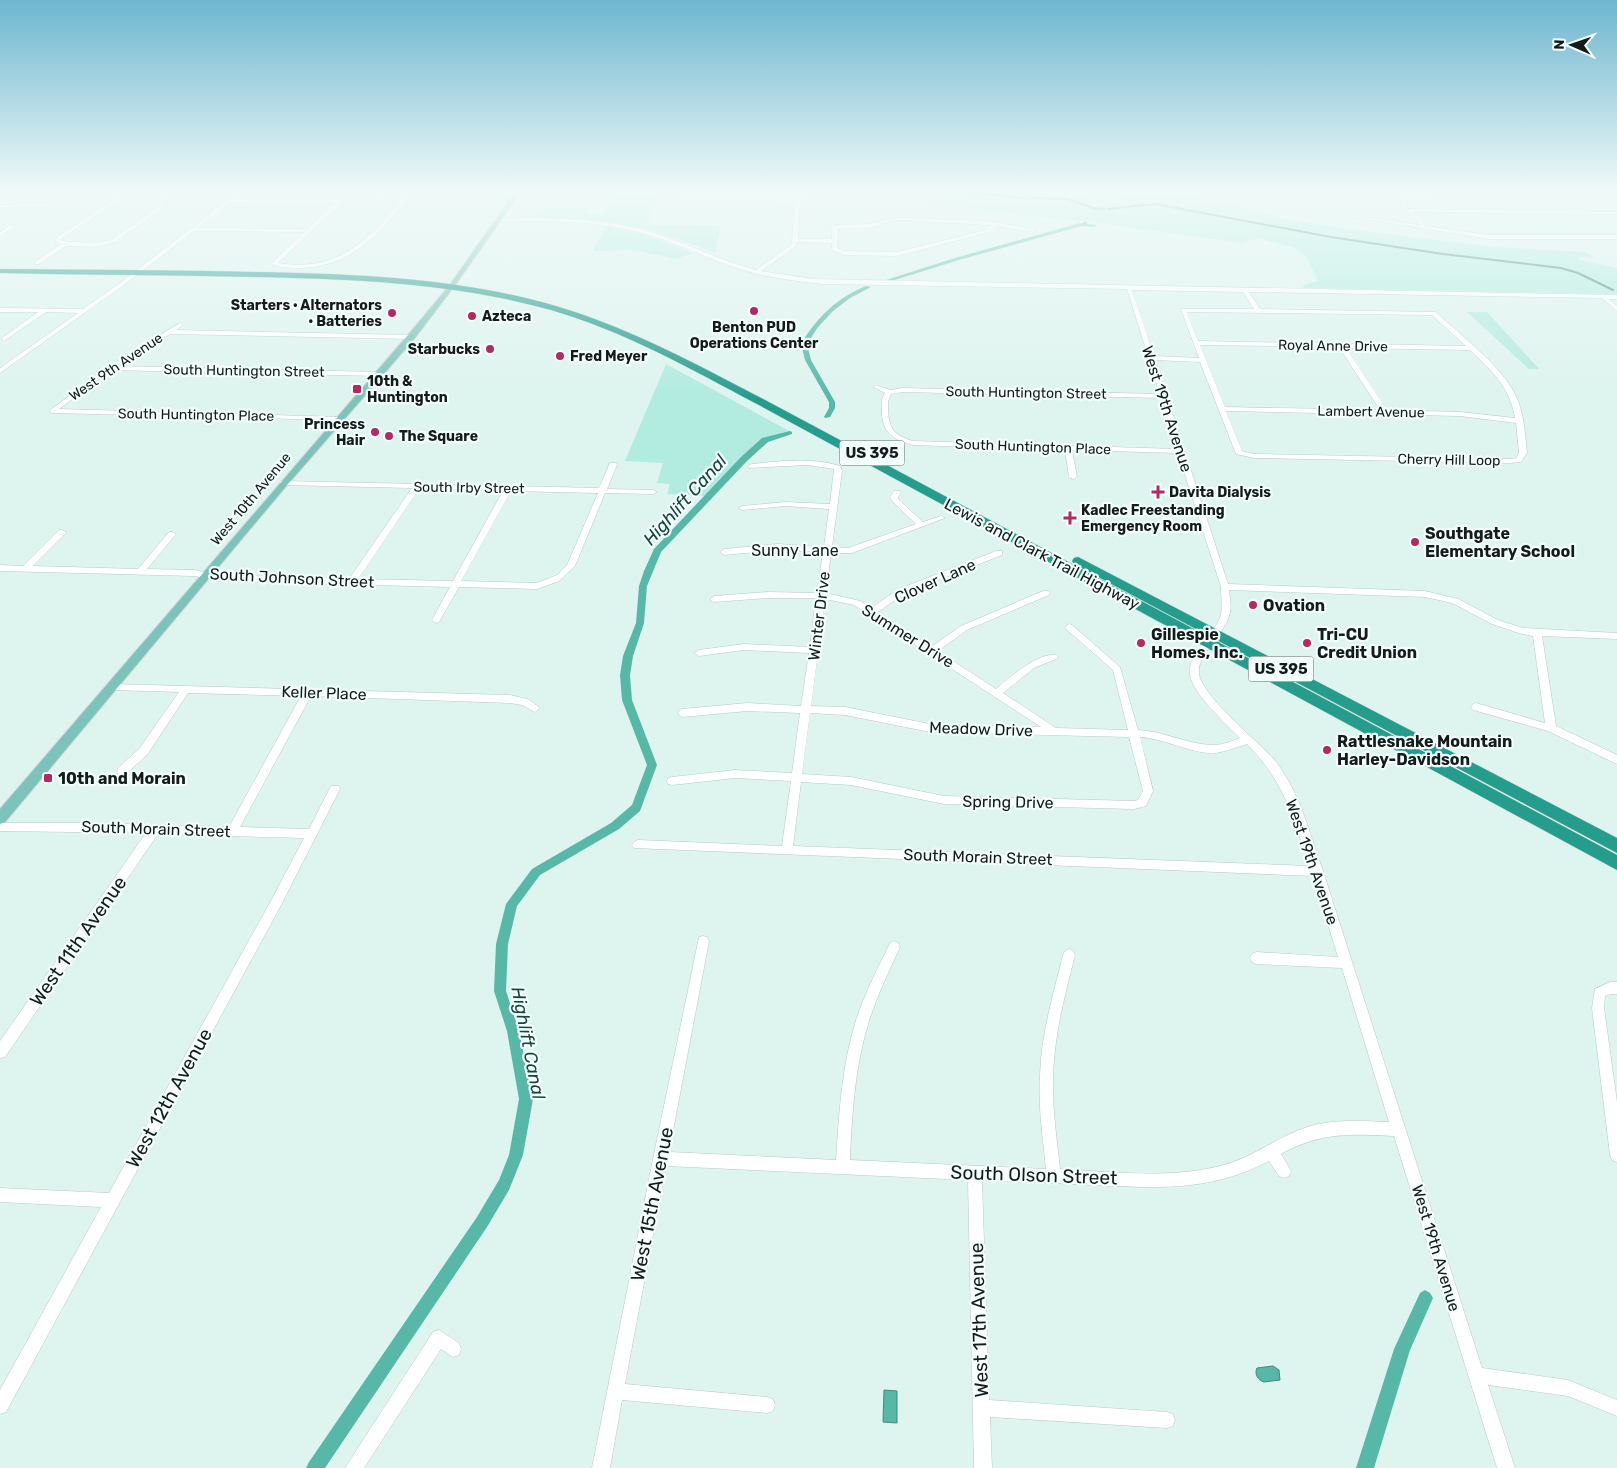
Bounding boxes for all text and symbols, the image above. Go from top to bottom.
north arrow [1547,20,1597,70]
text: N [1551,39,1568,50]
place label: Starters · Alternators · Batteries [231,297,382,330]
marker: Benton PUD Operations Center [748,305,760,317]
marker: Starters · Alternators · Batteries [386,307,398,319]
place label: Azteca [482,308,531,325]
marker: Azteca [466,310,478,322]
place label: Benton PUD Operations Center [690,319,819,352]
street label: West 9th Avenue [66,329,166,405]
street label: Royal Anne Drive [1278,337,1388,355]
place label: Starbucks [408,341,480,358]
marker: Starbucks [484,343,496,355]
street label: West 19th Avenue [1138,343,1196,475]
place label: Fred Meyer [570,348,648,365]
marker: Fred Meyer [554,350,566,362]
street label: South Huntington Street [163,361,325,381]
place label: 10th & Huntington [367,373,448,406]
marker: 10th & Huntington [351,383,363,395]
street label: South Huntington Street [945,383,1107,403]
street label: Lambert Avenue [1317,403,1425,421]
street label: South Huntington Place [118,405,274,425]
place label: Princess Hair [304,416,366,449]
marker: Princess Hair [369,426,381,438]
place label: The Square [399,428,478,445]
marker: The Square [383,430,395,442]
street label: South Huntington Place [955,436,1112,458]
road number: US 395 [840,440,904,466]
street label: West 10th Avenue [207,449,295,549]
water label: Highlift Canal [639,450,732,550]
street label: Cherry Hill Loop [1397,451,1501,469]
street label: South Irby Street [413,479,525,497]
place label: Davita Dialysis [1169,484,1271,501]
marker: Davita Dialysis [1151,485,1165,499]
street label: Lewis and Clark Trail Highway [941,494,1143,614]
place label: Kadlec Freestanding Emergency Room [1081,502,1225,535]
marker: Kadlec Freestanding Emergency Room [1063,511,1077,525]
place label: Southgate Elementary School [1425,524,1575,561]
marker: Southgate Elementary School [1409,536,1421,548]
street label: Sunny Lane [751,541,839,560]
street label: Clover Lane [891,555,979,607]
street label: South Johnson Street [209,564,375,592]
street label: Winter Drive [804,570,834,662]
place label: Ovation [1263,596,1325,615]
marker: Ovation [1247,599,1259,611]
street label: Summer Drive [858,600,958,672]
place label: Gillespie Homes, Inc. [1151,625,1243,662]
place label: Tri-CU Credit Union [1317,625,1417,662]
marker: Gillespie Homes, Inc. [1135,637,1147,649]
marker: Tri-CU Credit Union [1301,637,1313,649]
road number: US 395 [1248,656,1314,682]
street label: Keller Place [281,682,367,704]
street label: Meadow Drive [929,718,1033,740]
place label: Rattlesnake Mountain Harley-Davidson [1337,732,1512,769]
marker: Rattlesnake Mountain Harley-Davidson [1321,744,1333,756]
place label: 10th and Morain [58,769,186,788]
marker: 10th and Morain [42,772,54,784]
street label: Spring Drive [962,792,1054,812]
street label: West 19th Avenue [1282,797,1342,927]
street label: South Morain Street [81,817,231,841]
street label: South Morain Street [903,845,1053,869]
street label: West 11th Avenue [25,872,131,1010]
water label: Highlift Canal [506,985,550,1102]
street label: West 12th Avenue [121,1024,217,1172]
street label: West 15th Avenue [626,1125,678,1283]
street label: South Olson Street [950,1161,1118,1189]
street label: West 19th Avenue [1408,1182,1464,1314]
street label: West 17th Avenue [965,1242,993,1398]

